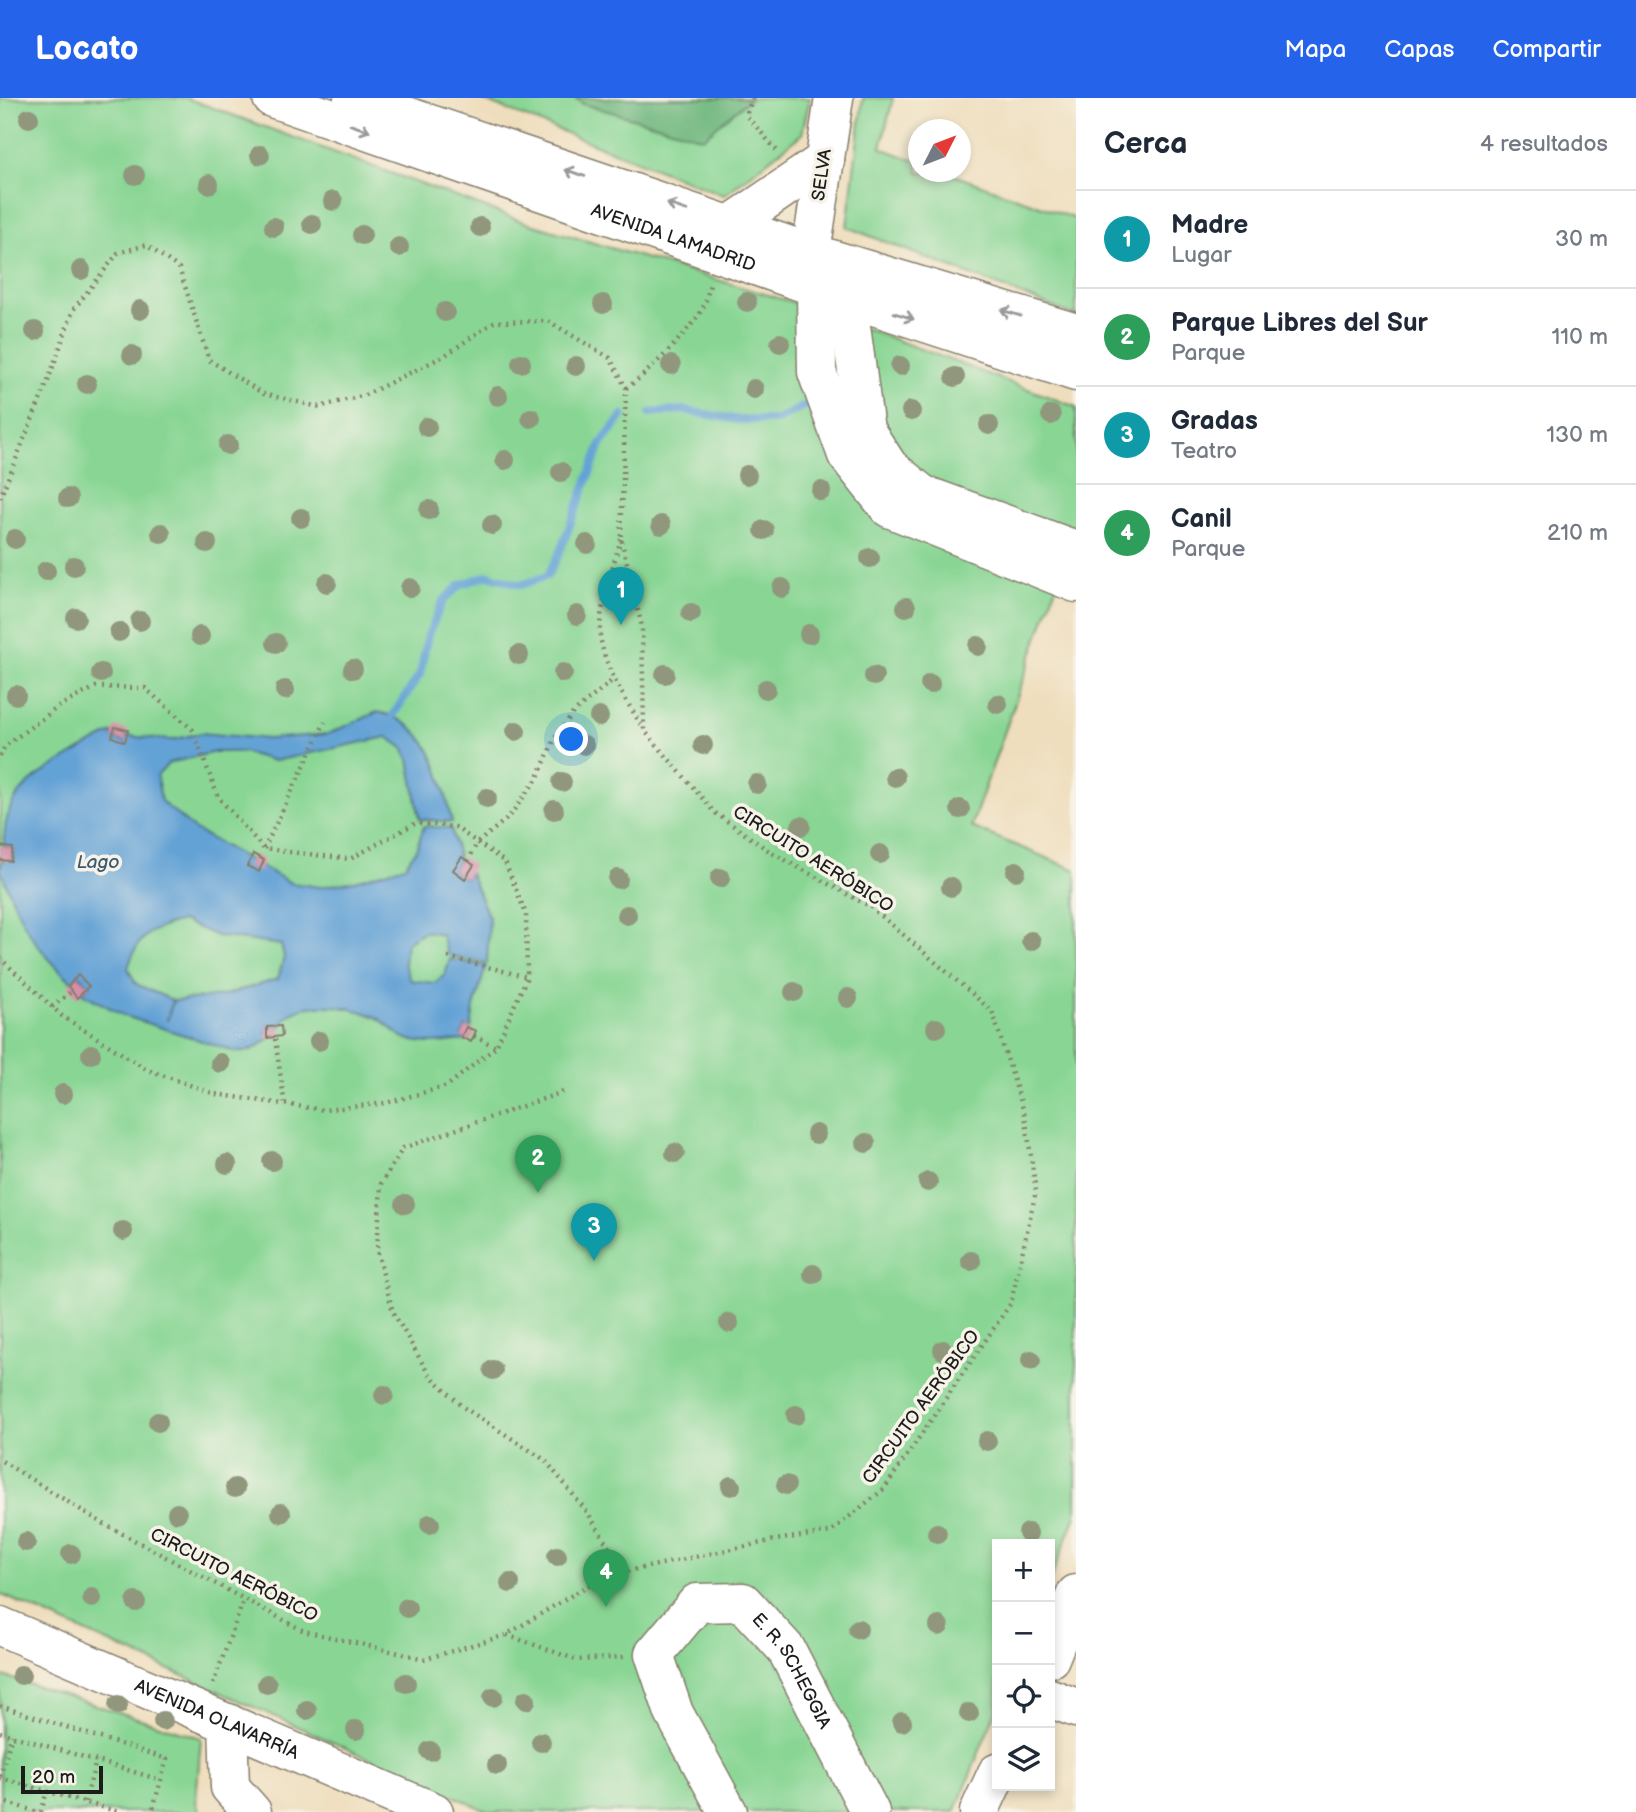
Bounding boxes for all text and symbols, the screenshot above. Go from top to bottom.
text: Locato [35,29,139,69]
text: Mapa [1285,35,1346,64]
text: Capas [1384,35,1454,64]
text: Compartir [1492,35,1601,64]
north arrow [908,119,971,182]
one-way arrow [348,123,370,135]
text: Cerca [1104,126,1187,162]
text: 4 resultados [1480,130,1608,158]
street label: SELVA [808,148,836,202]
one-way arrow [564,166,586,178]
street label: AVENIDA LAMADRID [588,199,758,276]
one-way arrow [666,200,688,213]
text: Madre [1171,210,1248,241]
text: 1 [1122,225,1132,253]
text: 30 m [1555,225,1608,253]
text: Lugar [1171,241,1232,269]
one-way arrow [1000,306,1022,319]
text: Parque Libres del Sur [1171,308,1428,339]
one-way arrow [893,311,915,323]
text: 2 [1120,323,1134,351]
text: 110 m [1551,323,1608,351]
text: Parque [1171,339,1245,367]
text: Gradas [1171,406,1258,437]
text: 3 [1120,421,1134,449]
text: 130 m [1546,421,1608,449]
text: Teatro [1171,437,1237,465]
text: Canil [1171,504,1232,535]
text: 4 [1120,519,1134,547]
text: 210 m [1547,519,1608,547]
text: Parque [1171,535,1245,563]
pin: 1 [598,567,644,625]
your location [554,722,588,756]
street label: CIRCUITO AERÓBICO [729,799,898,917]
water label: Lago [77,851,119,874]
pin: 2 [515,1135,561,1193]
pin: 3 [571,1203,617,1261]
street label: CIRCUITO AERÓBICO [857,1325,984,1488]
street label: CIRCUITO AERÓBICO [147,1522,322,1626]
map controls [992,1539,1055,1791]
button: + [992,1539,1055,1602]
pin: 4 [583,1549,629,1607]
button: − [992,1602,1055,1665]
street label: E. R. SCHEGGIA [748,1609,836,1732]
button: locate [992,1665,1055,1728]
street label: AVENIDA OLAVARRÍA [132,1675,302,1763]
button: layers [992,1728,1055,1791]
scale bar [21,1763,103,1795]
text: 20 m [32,1766,75,1789]

